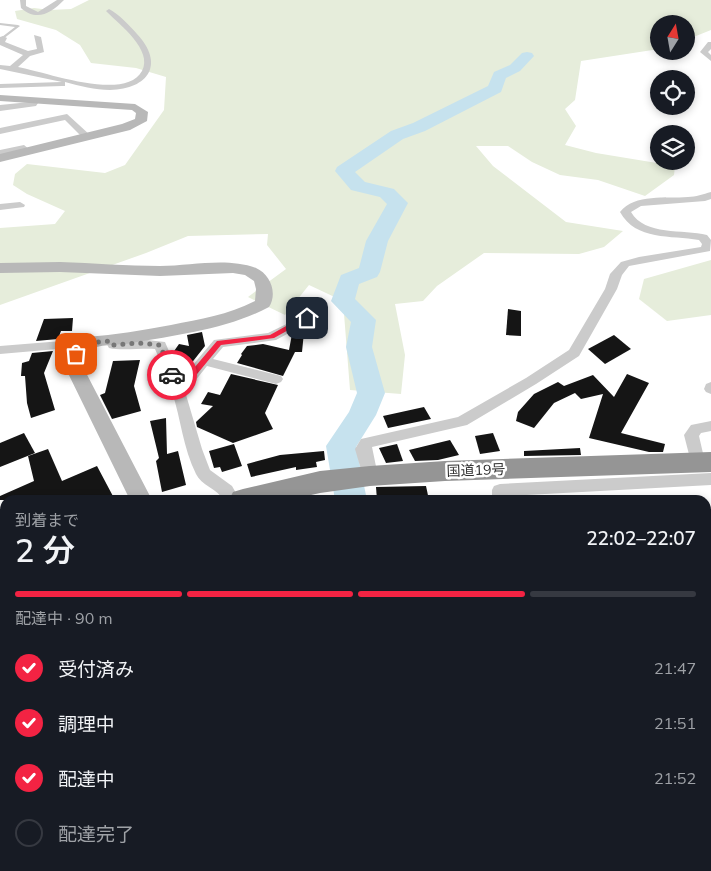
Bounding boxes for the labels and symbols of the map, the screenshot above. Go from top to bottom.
north arrow [650,15,695,60]
pin [286,297,328,339]
pin [55,333,97,375]
courier [147,350,197,400]
street label: 国道19号 [446,460,506,480]

